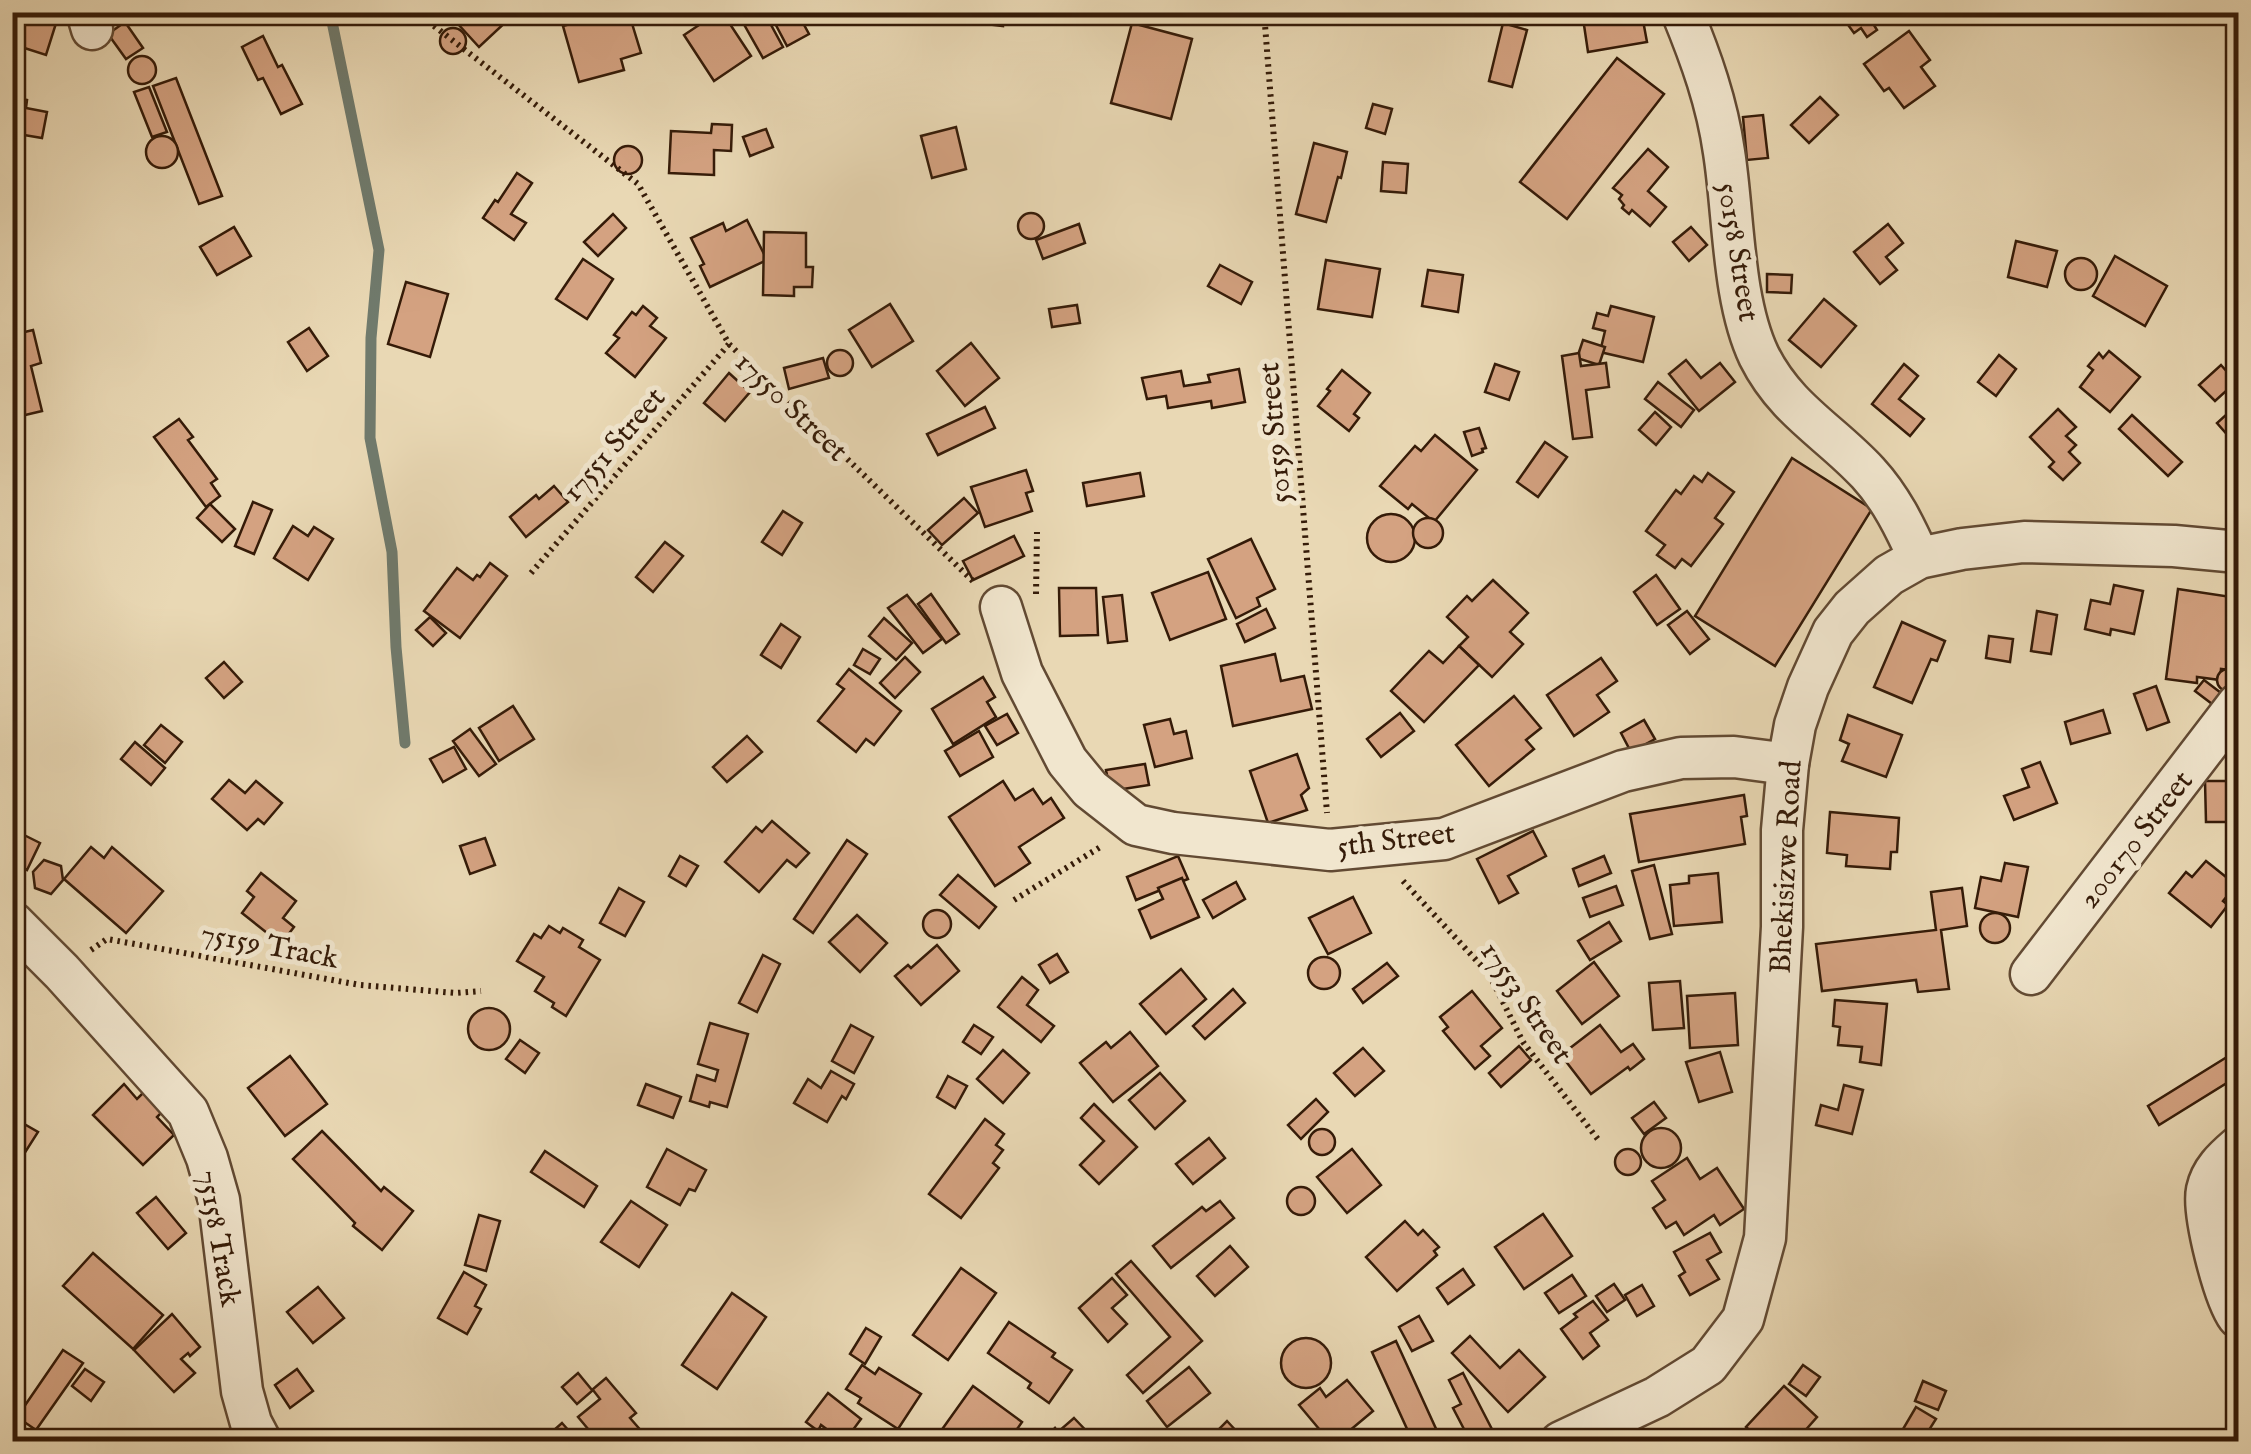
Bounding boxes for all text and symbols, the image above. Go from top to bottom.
street label: 50158 Street [1707,180,1767,325]
street label: 17550 Street [726,344,855,471]
street label: 50159 Street [1251,361,1301,505]
street label: 17551 Street [555,380,675,510]
street label: Bhekisizwe Road [1762,758,1812,975]
street label: 200170 Street [2071,764,2202,917]
street label: 5th Street [1335,815,1457,867]
street label: 75159 Track [198,915,342,979]
street label: 17553 Street [1471,935,1580,1071]
street label: 75158 Track [187,1167,249,1310]

